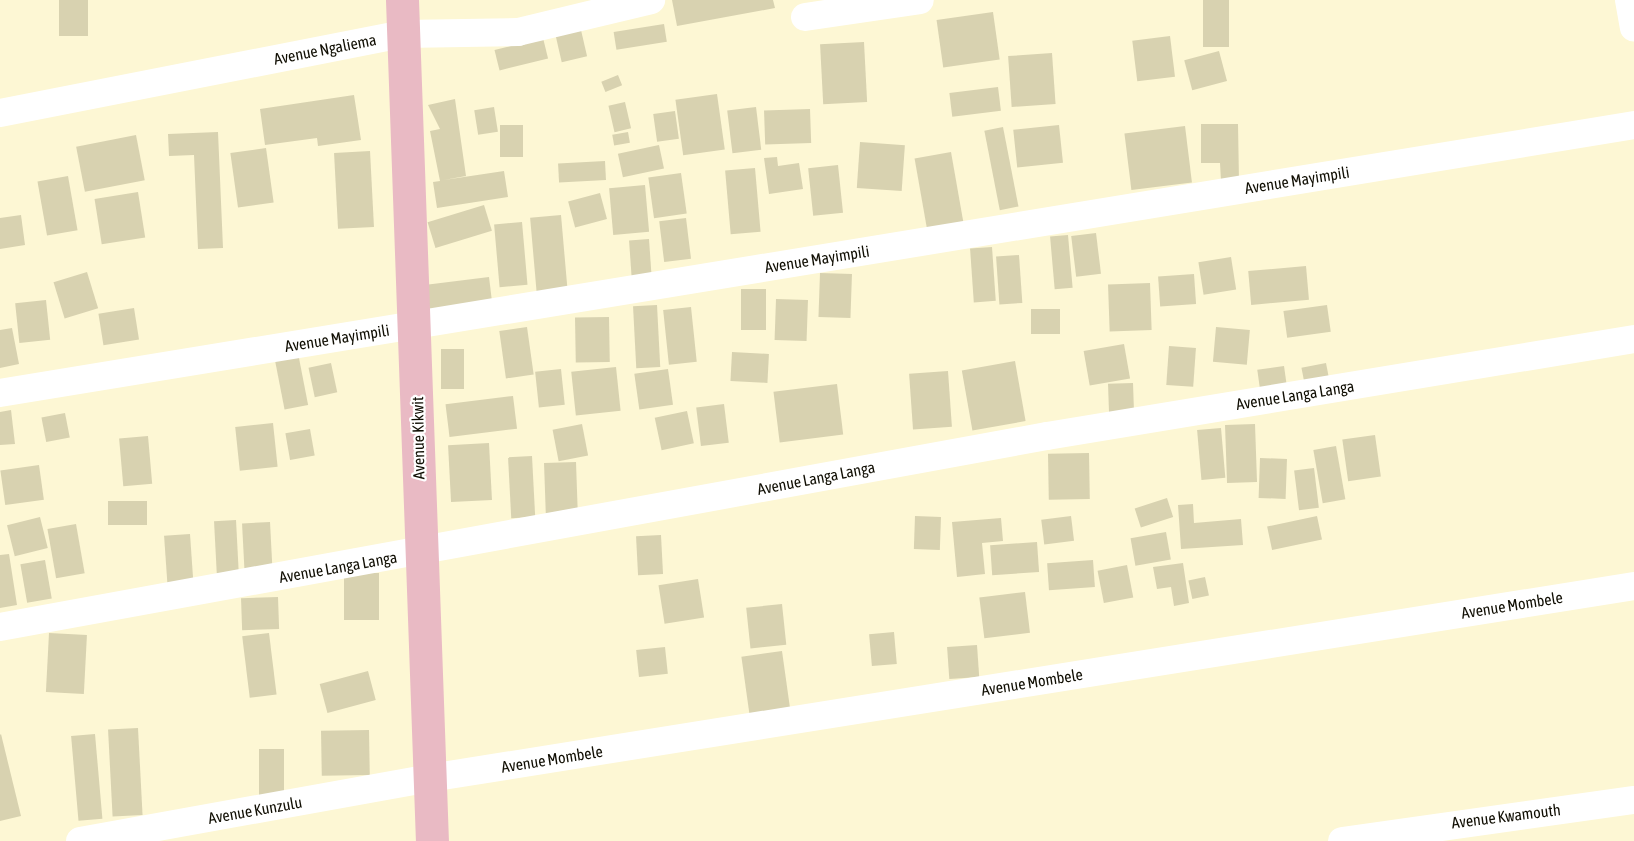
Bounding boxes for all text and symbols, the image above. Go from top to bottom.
street label: Avenue Ngaliema [272,30,378,68]
street label: Avenue Mayimpili [1243,162,1351,198]
street label: Avenue Mayimpili [763,241,871,277]
street label: Avenue Mayimpili [283,320,391,356]
street label: Avenue Langa Langa [1235,376,1355,414]
street label: Avenue Kikwit [408,396,428,480]
street label: Avenue Langa Langa [756,457,876,499]
street label: Avenue Langa Langa [278,547,398,587]
street label: Avenue Mombele [1460,588,1564,622]
street label: Avenue Mombele [980,665,1084,699]
street label: Avenue Mombele [500,742,604,776]
street label: Avenue Kunzulu [207,792,303,828]
street label: Avenue Kwamouth [1450,800,1562,832]

